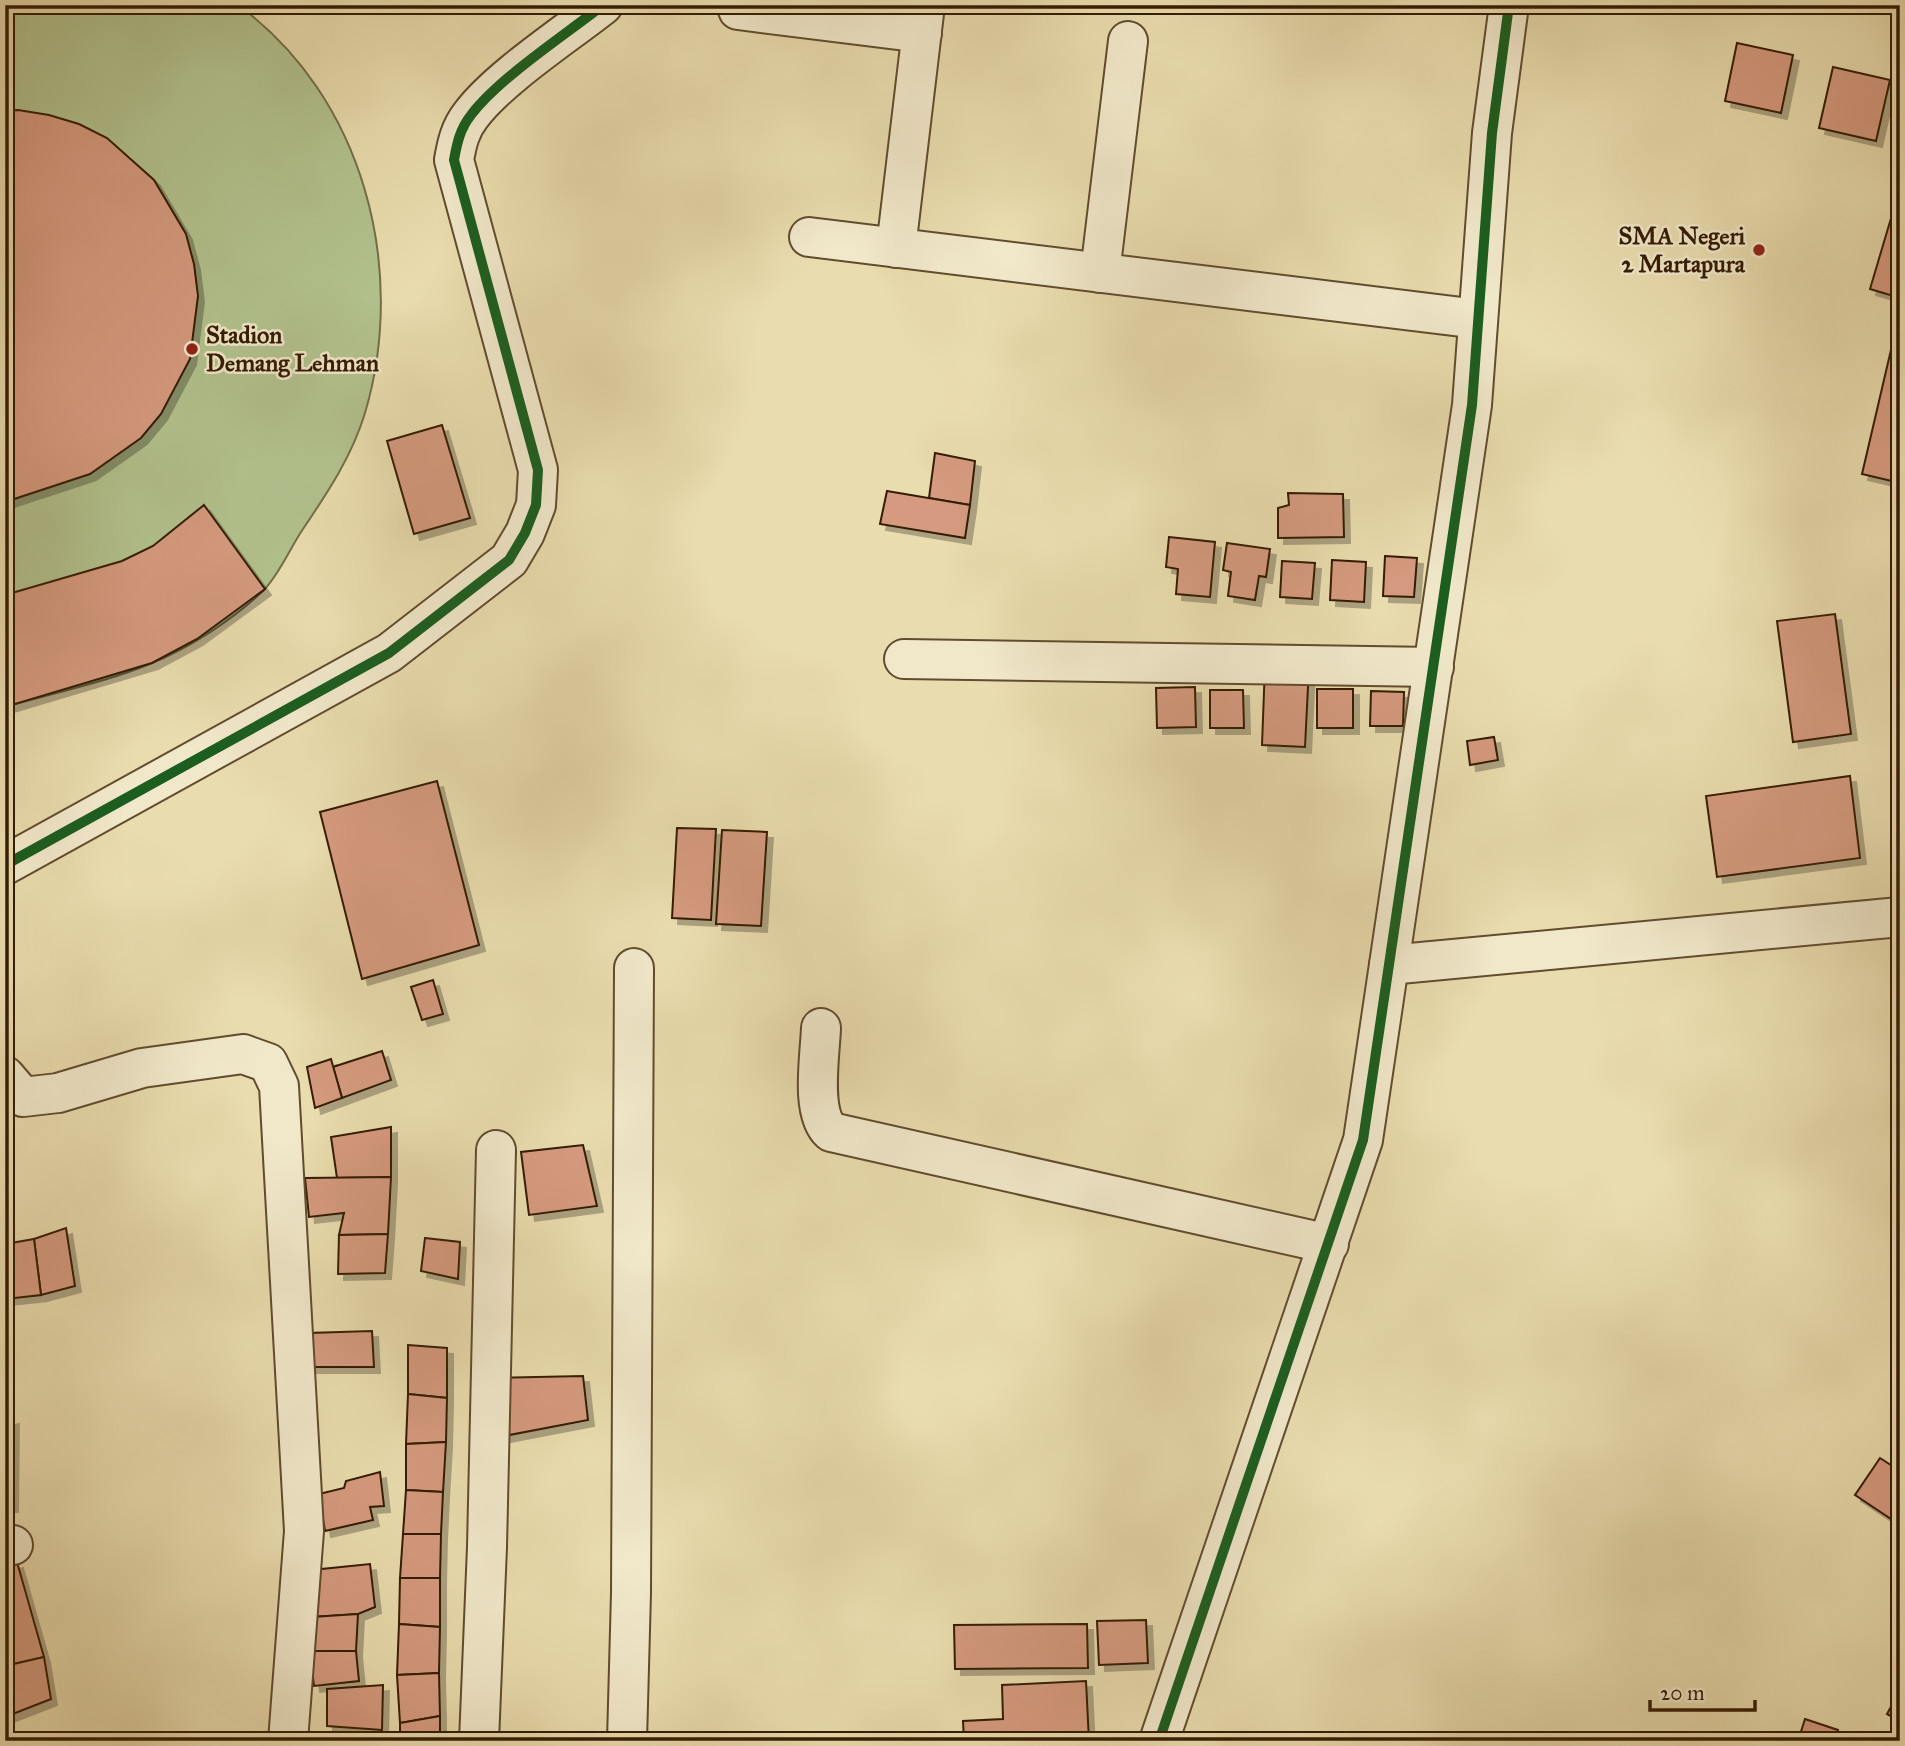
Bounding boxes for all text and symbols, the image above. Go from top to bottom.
place label: SMA Negeri 2 Martapura [1618,221,1746,279]
marker: SMA Negeri 2 Martapura [1751,242,1767,258]
place label: Stadion Demang Lehman [206,320,379,378]
marker: Stadion Demang Lehman [184,341,200,357]
scale bar [1650,1669,1755,1713]
text: 20 m [1660,1680,1705,1706]

